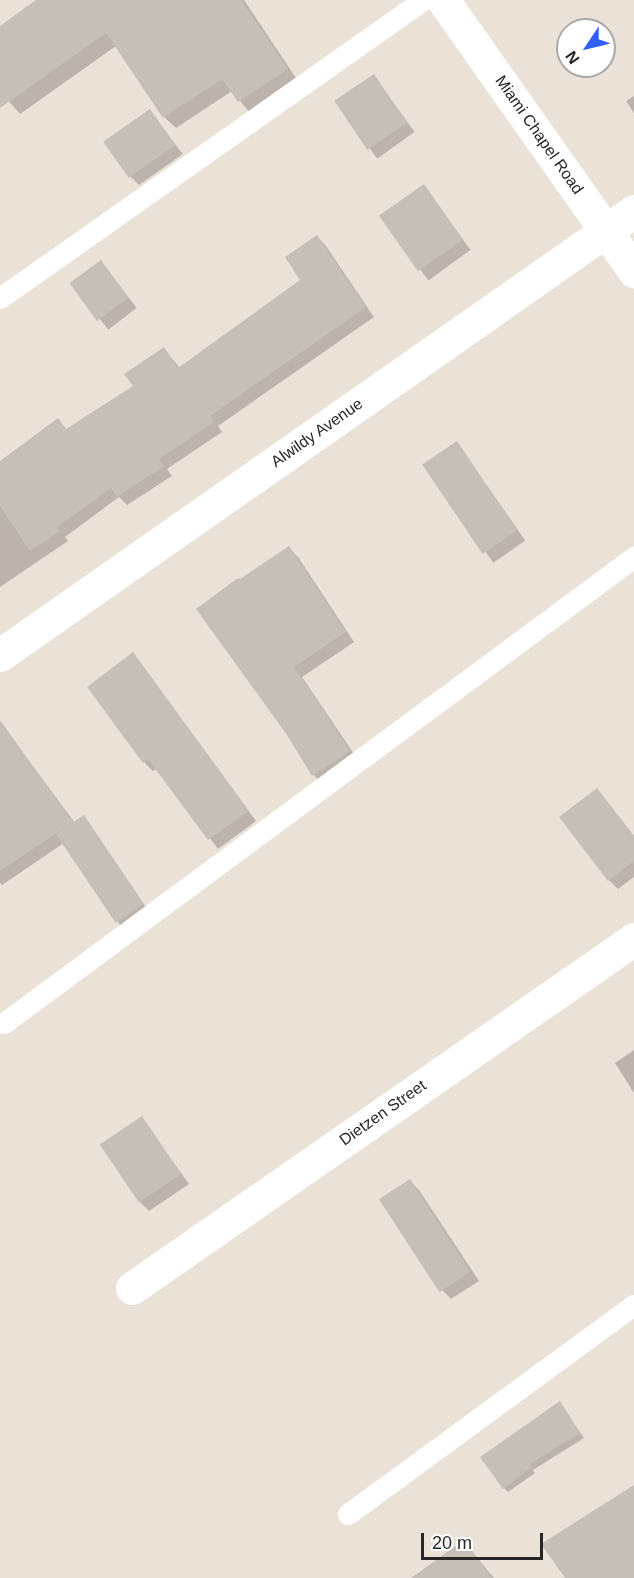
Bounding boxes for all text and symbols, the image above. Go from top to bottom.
north arrow [556,18,616,78]
text: N [562,48,583,67]
street label: Miami Chapel Road [491,72,587,198]
street label: Alwildy Avenue [267,394,367,472]
street label: Dietzen Street [336,1076,430,1150]
scale bar [424,1521,546,1559]
text: 20 m [432,1533,472,1553]

